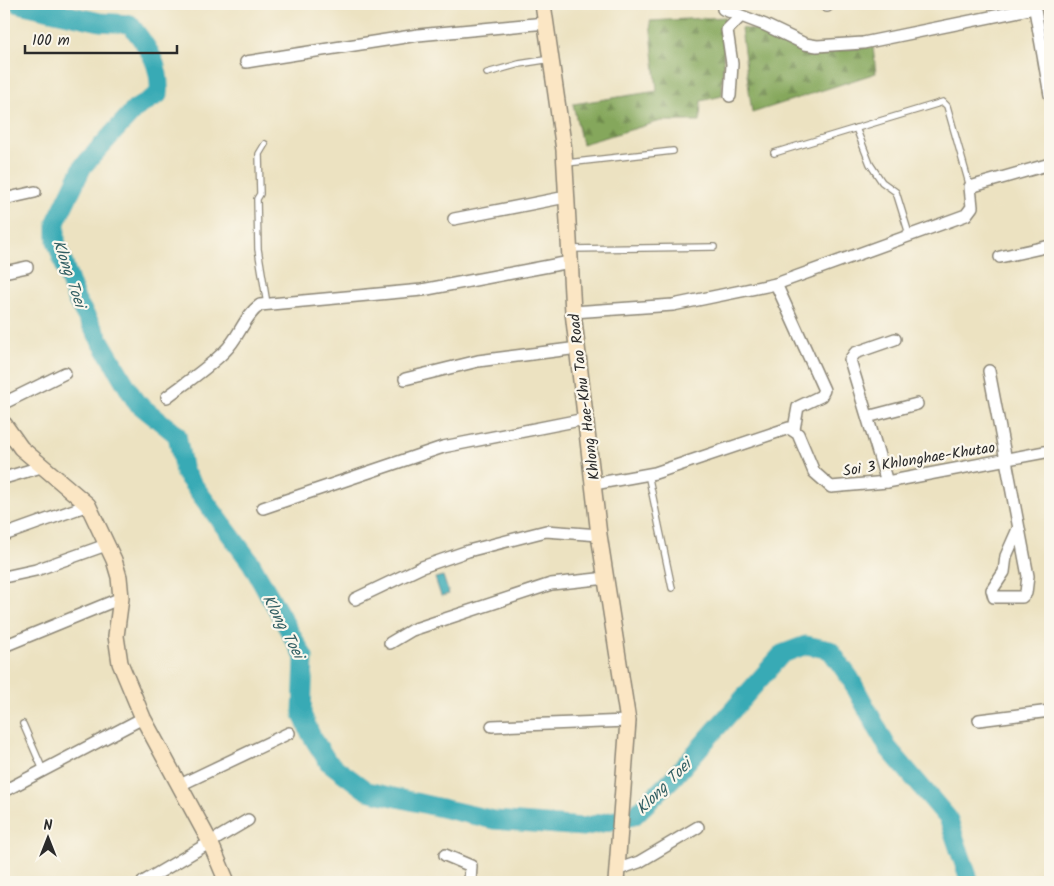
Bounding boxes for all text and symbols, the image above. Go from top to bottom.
scale bar [25,22,178,54]
text: 100 m [32,29,70,53]
water label: Klong Toei [45,236,93,314]
street label: Khlong Hae-Khu Tao Road [563,312,607,481]
street label: Soi 3 Khlonghae-Khutao [841,436,997,484]
water label: Klong Toei [255,590,312,666]
water label: Klong Toei [630,751,700,821]
north arrow [22,814,72,864]
text: N [44,815,53,837]

